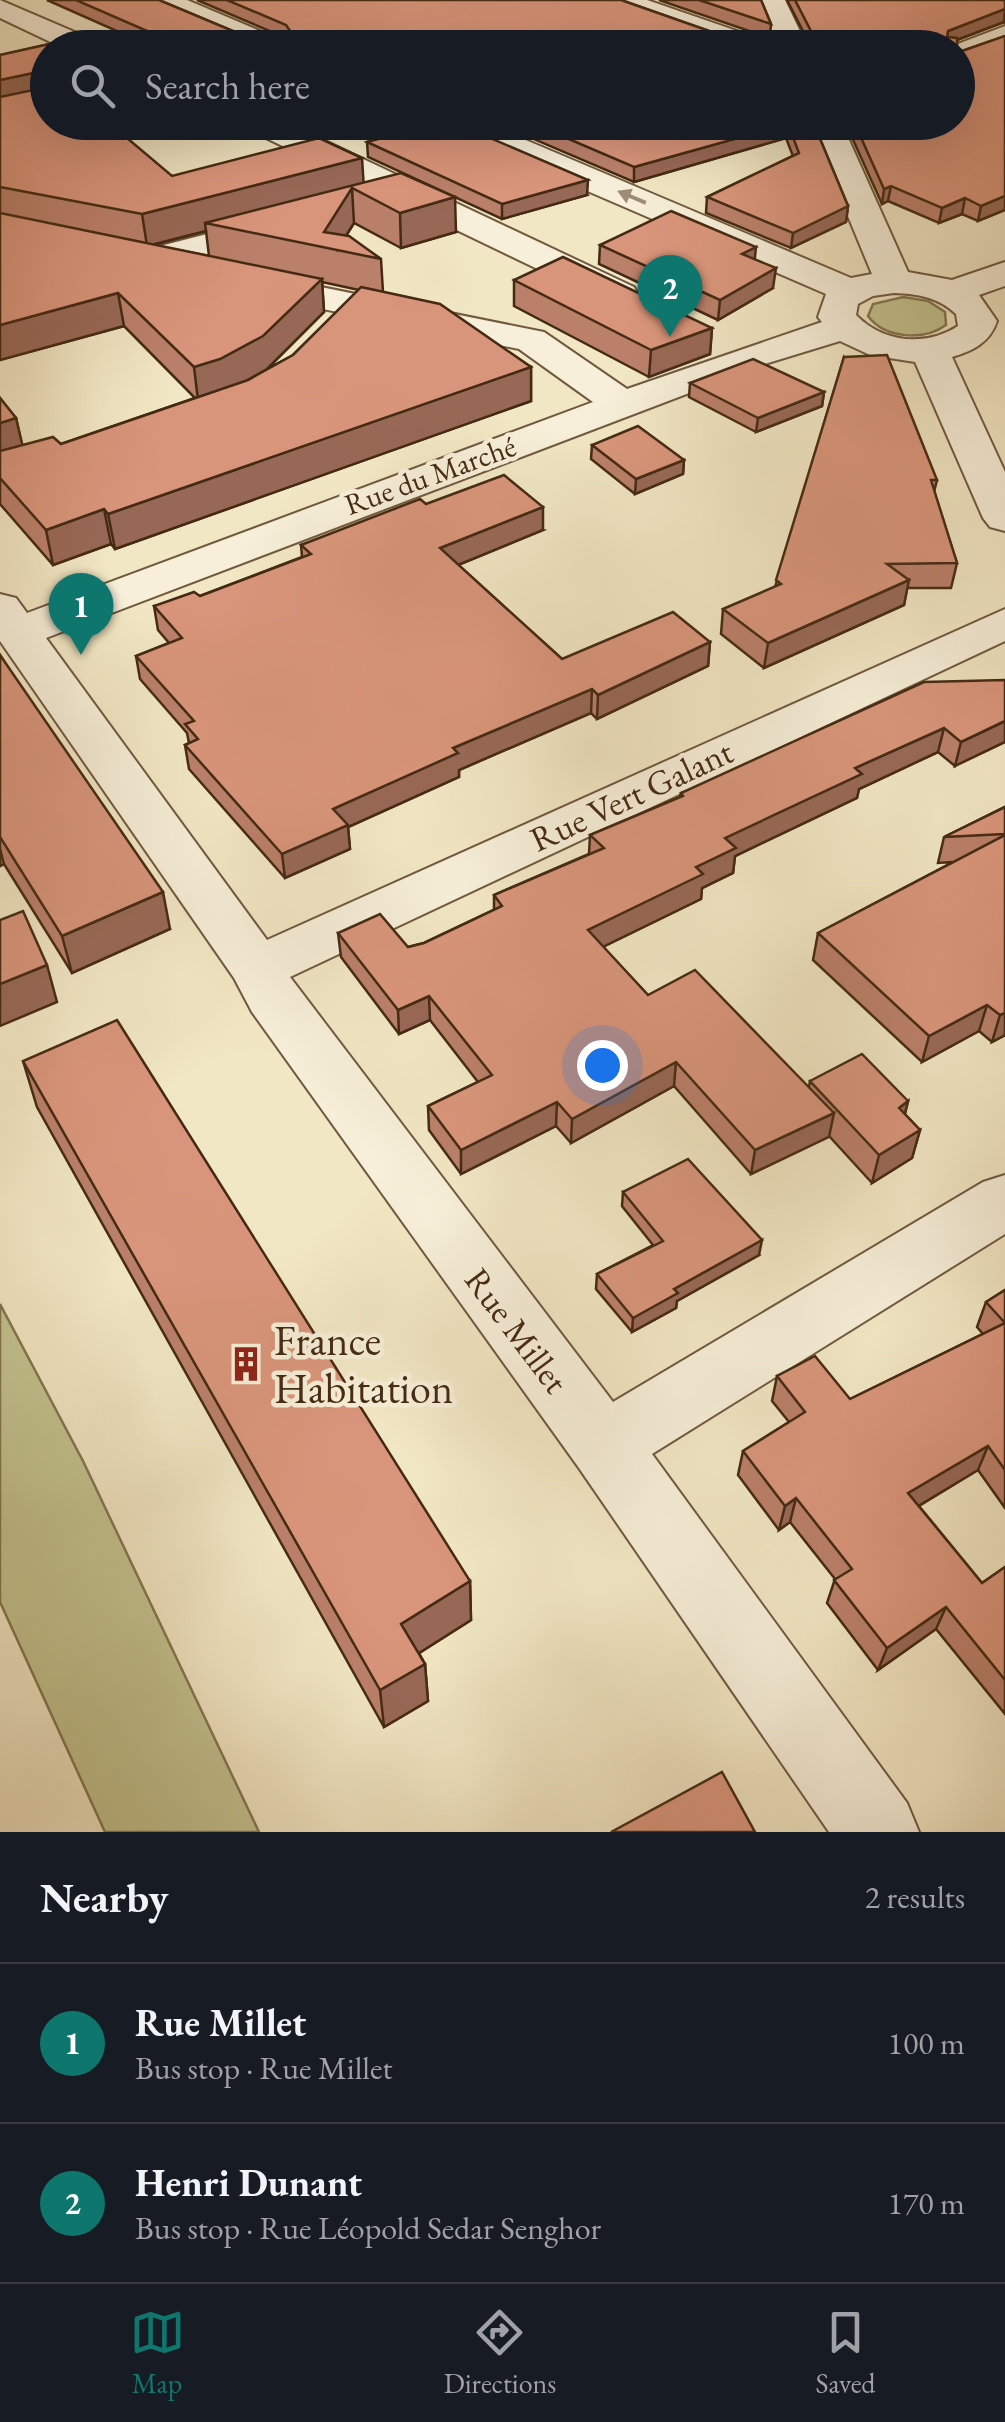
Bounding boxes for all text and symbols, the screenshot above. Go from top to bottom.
search box [30,30,975,140]
icon: search [65,58,120,113]
text: Search here [145,61,310,110]
one-way arrow [618,189,647,205]
pin: 2 [638,255,702,337]
street label: Rue du Marché [339,426,521,524]
pin: 1 [48,572,114,655]
street label: Rue Vert Galant [522,728,740,862]
your location [577,1040,628,1091]
street label: Rue Millet [455,1258,579,1402]
place label: France Habitation [274,1313,453,1416]
building icon: France Habitation [227,1345,265,1383]
text: Nearby [40,1870,169,1925]
text: 2 results [865,1876,965,1918]
text: Rue Millet [135,1998,306,2047]
text: 1 [64,2022,81,2064]
text: 100 m [888,2022,965,2064]
text: Bus stop · Rue Millet [135,2047,393,2089]
text: Henri Dunant [135,2158,362,2207]
text: 2 [64,2182,81,2224]
text: 170 m [888,2182,965,2224]
text: Bus stop · Rue Léopold Sedar Senghor [135,2207,601,2249]
tab: Map [130,2305,185,2401]
tab: Directions [444,2305,556,2401]
tab: Saved [815,2305,875,2401]

